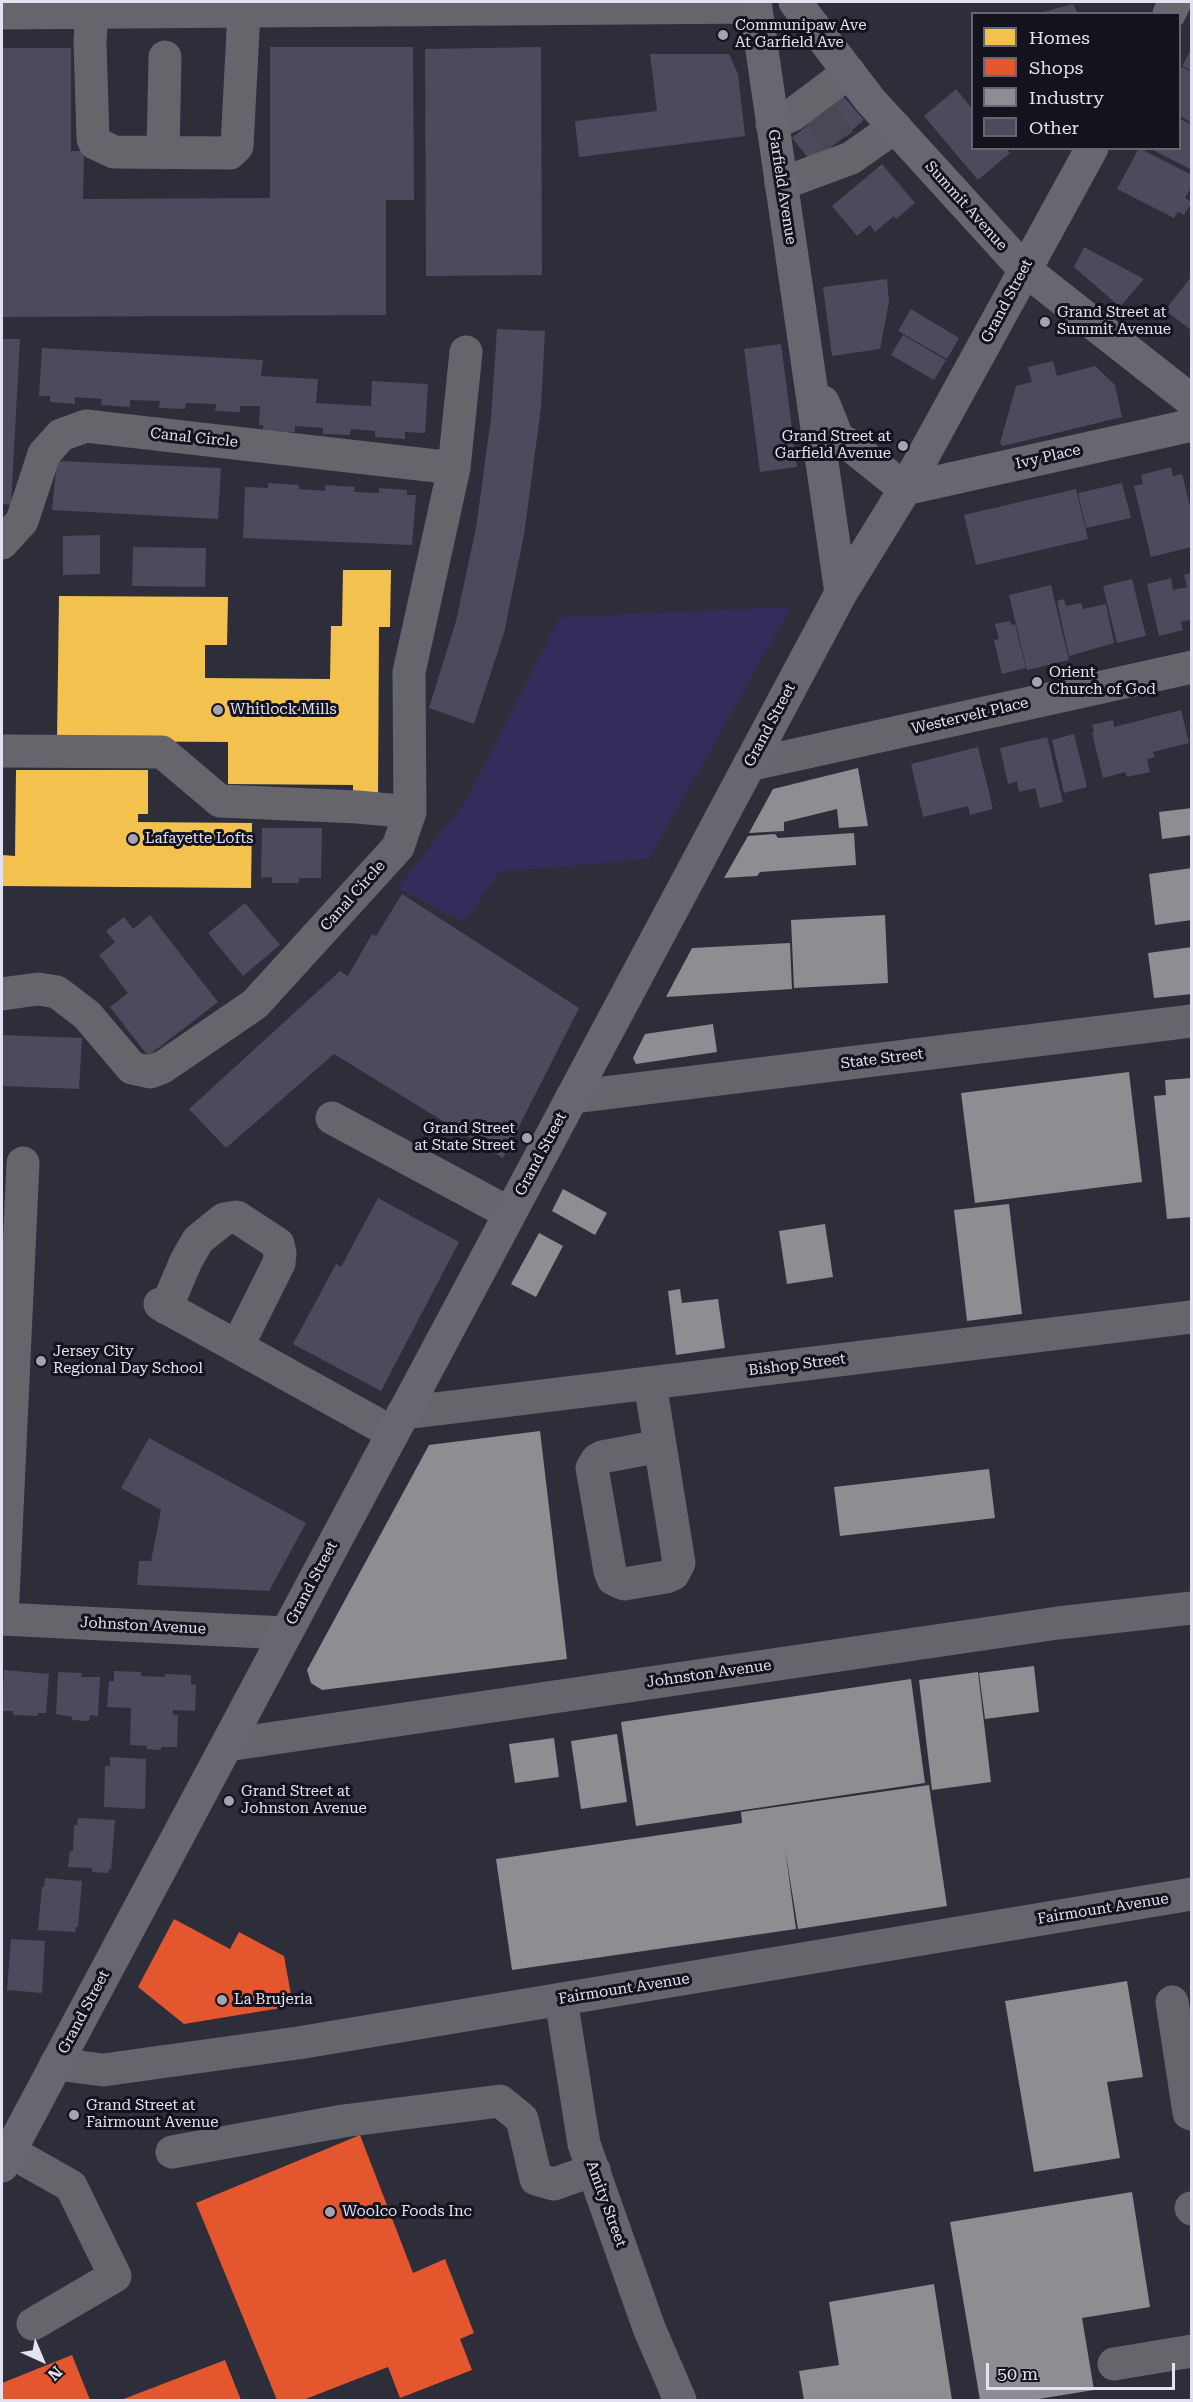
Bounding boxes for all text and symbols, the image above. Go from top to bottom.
legend [971,12,1181,150]
place label: Communipaw Ave At Garfield Ave [735,17,866,52]
text: Homes [1029,27,1090,48]
marker: Communipaw Ave At Garfield Ave [716,28,730,42]
text: Shops [1029,57,1083,78]
text: Industry [1029,87,1104,108]
text: Other [1029,117,1079,138]
street label: Garfield Avenue [764,128,800,246]
street label: Summit Avenue [921,158,1011,254]
street label: Grand Street [977,256,1037,346]
place label: Grand Street at Summit Avenue [1057,304,1171,339]
marker: Grand Street at Summit Avenue [1038,315,1052,329]
street label: Canal Circle [149,424,239,452]
place label: Grand Street at Garfield Avenue [775,428,891,463]
marker: Grand Street at Garfield Avenue [896,439,910,453]
street label: Ivy Place [1014,441,1082,473]
place label: Orient Church of God [1049,664,1156,699]
marker: Orient Church of God [1030,675,1044,689]
street label: Grand Street [740,680,800,770]
street label: Westervelt Place [910,694,1030,738]
place label: Whitlock Mills [230,701,336,719]
marker: Whitlock Mills [211,703,225,717]
place label: Lafayette Lofts [145,830,253,848]
marker: Lafayette Lofts [126,832,140,846]
street label: Canal Circle [317,857,389,935]
street label: State Street [840,1045,924,1073]
street label: Grand Street [511,1109,571,1199]
place label: Grand Street at State Street [414,1120,515,1155]
marker: Grand Street at State Street [520,1131,534,1145]
place label: Jersey City Regional Day School [53,1343,203,1378]
street label: Bishop Street [747,1350,847,1380]
marker: Jersey City Regional Day School [34,1354,48,1368]
street label: Grand Street [282,1538,342,1628]
street label: Johnston Avenue [80,1614,206,1638]
street label: Johnston Avenue [645,1656,773,1692]
place label: Grand Street at Johnston Avenue [241,1783,367,1818]
marker: Grand Street at Johnston Avenue [222,1794,236,1808]
street label: Fairmount Avenue [1036,1890,1170,1928]
street label: Grand Street [54,1967,114,2057]
street label: Fairmount Avenue [557,1970,691,2008]
place label: La Brujeria [234,1991,313,2009]
marker: La Brujeria [215,1993,229,2007]
place label: Grand Street at Fairmount Avenue [86,2097,218,2132]
marker: Grand Street at Fairmount Avenue [67,2108,81,2122]
street label: Amity Street [582,2158,630,2250]
place label: Woolco Foods Inc [342,2203,472,2221]
marker: Woolco Foods Inc [323,2205,337,2219]
north arrow [12,2330,72,2390]
scale bar [989,2351,1178,2389]
text: N [44,2362,66,2384]
text: 50 m [997,2363,1038,2384]

